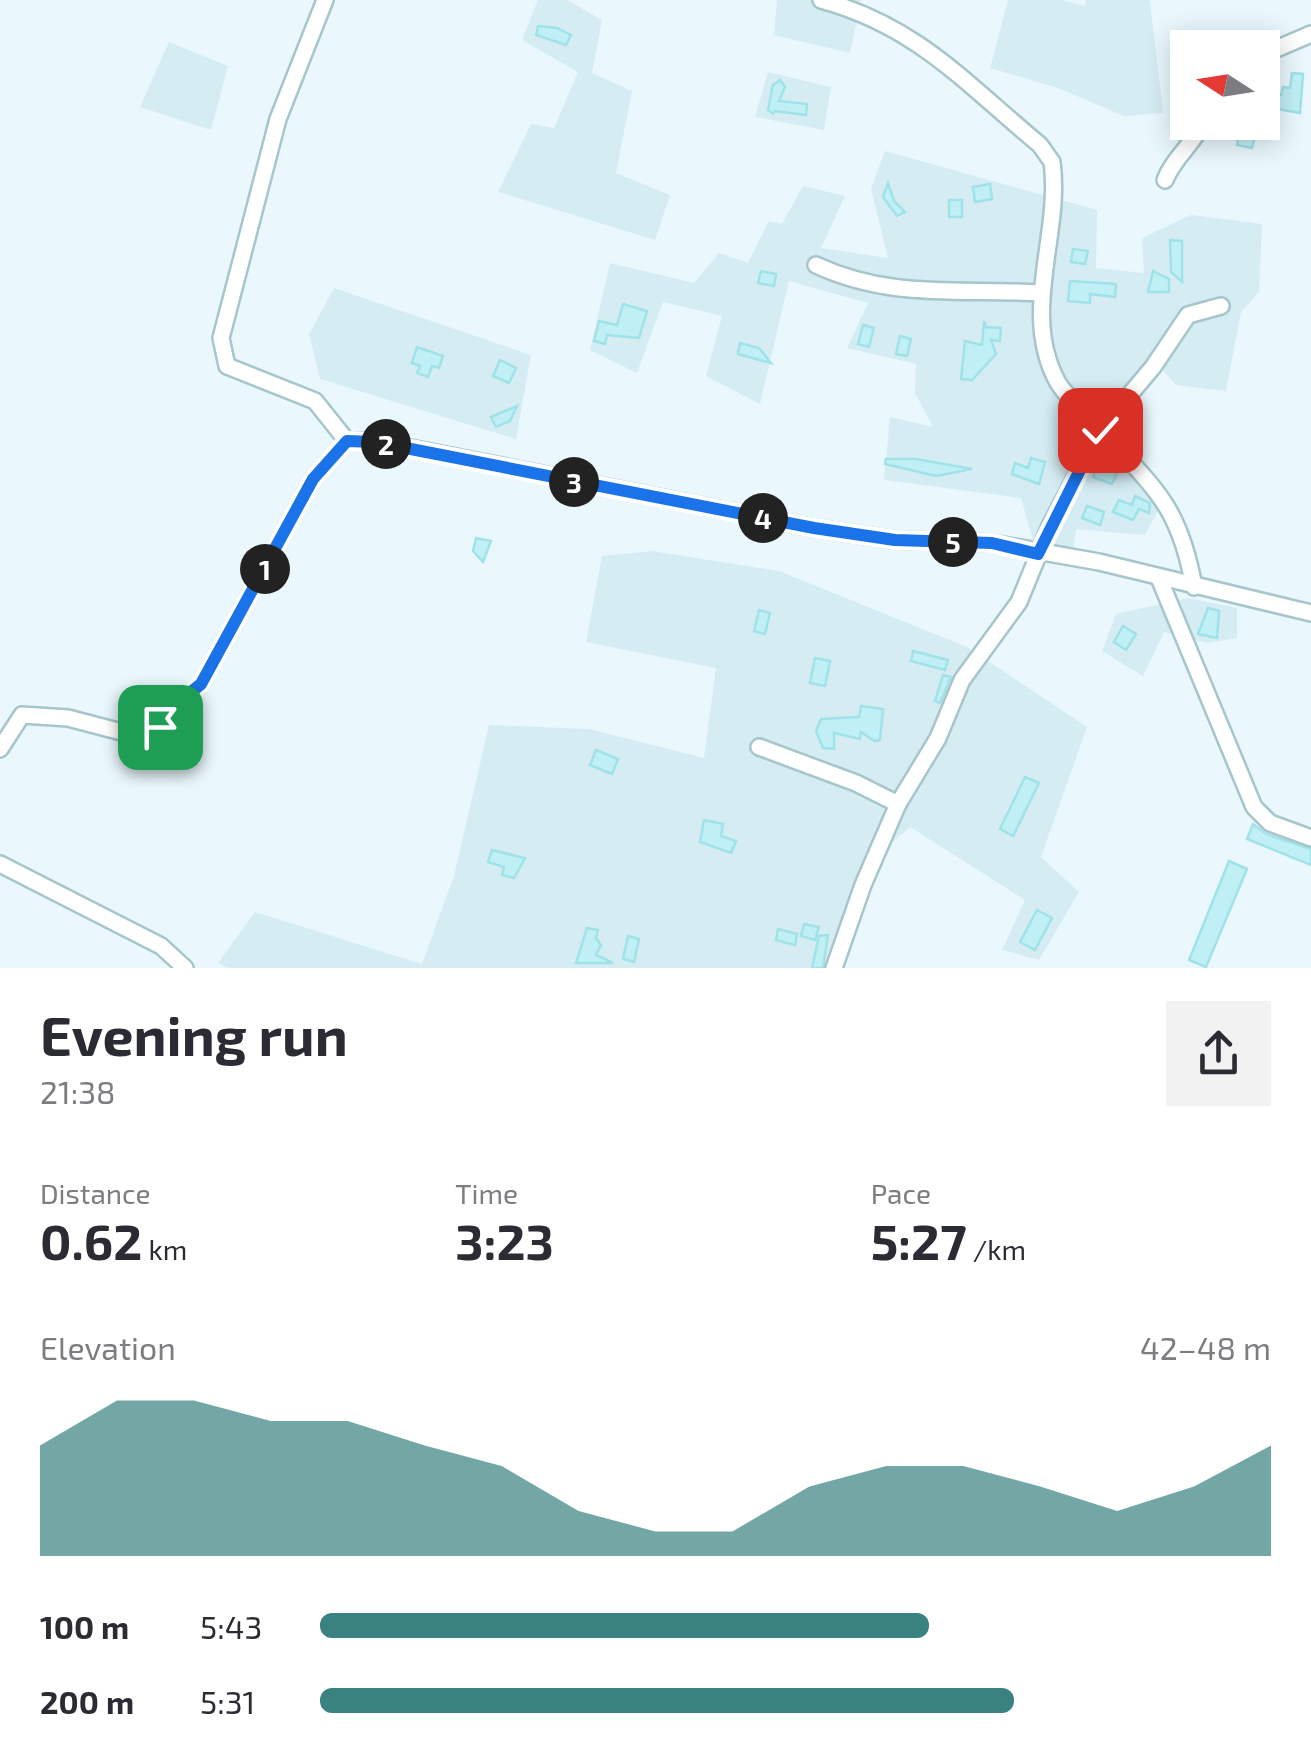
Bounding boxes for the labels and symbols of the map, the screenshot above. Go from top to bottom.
north arrow [1170,30,1280,140]
pin [1058,388,1143,473]
pin: 2 [361,419,411,469]
pin: 3 [549,457,599,507]
pin: 4 [738,493,788,543]
pin: 5 [928,517,978,567]
pin: 1 [240,544,290,594]
pin [118,685,203,770]

